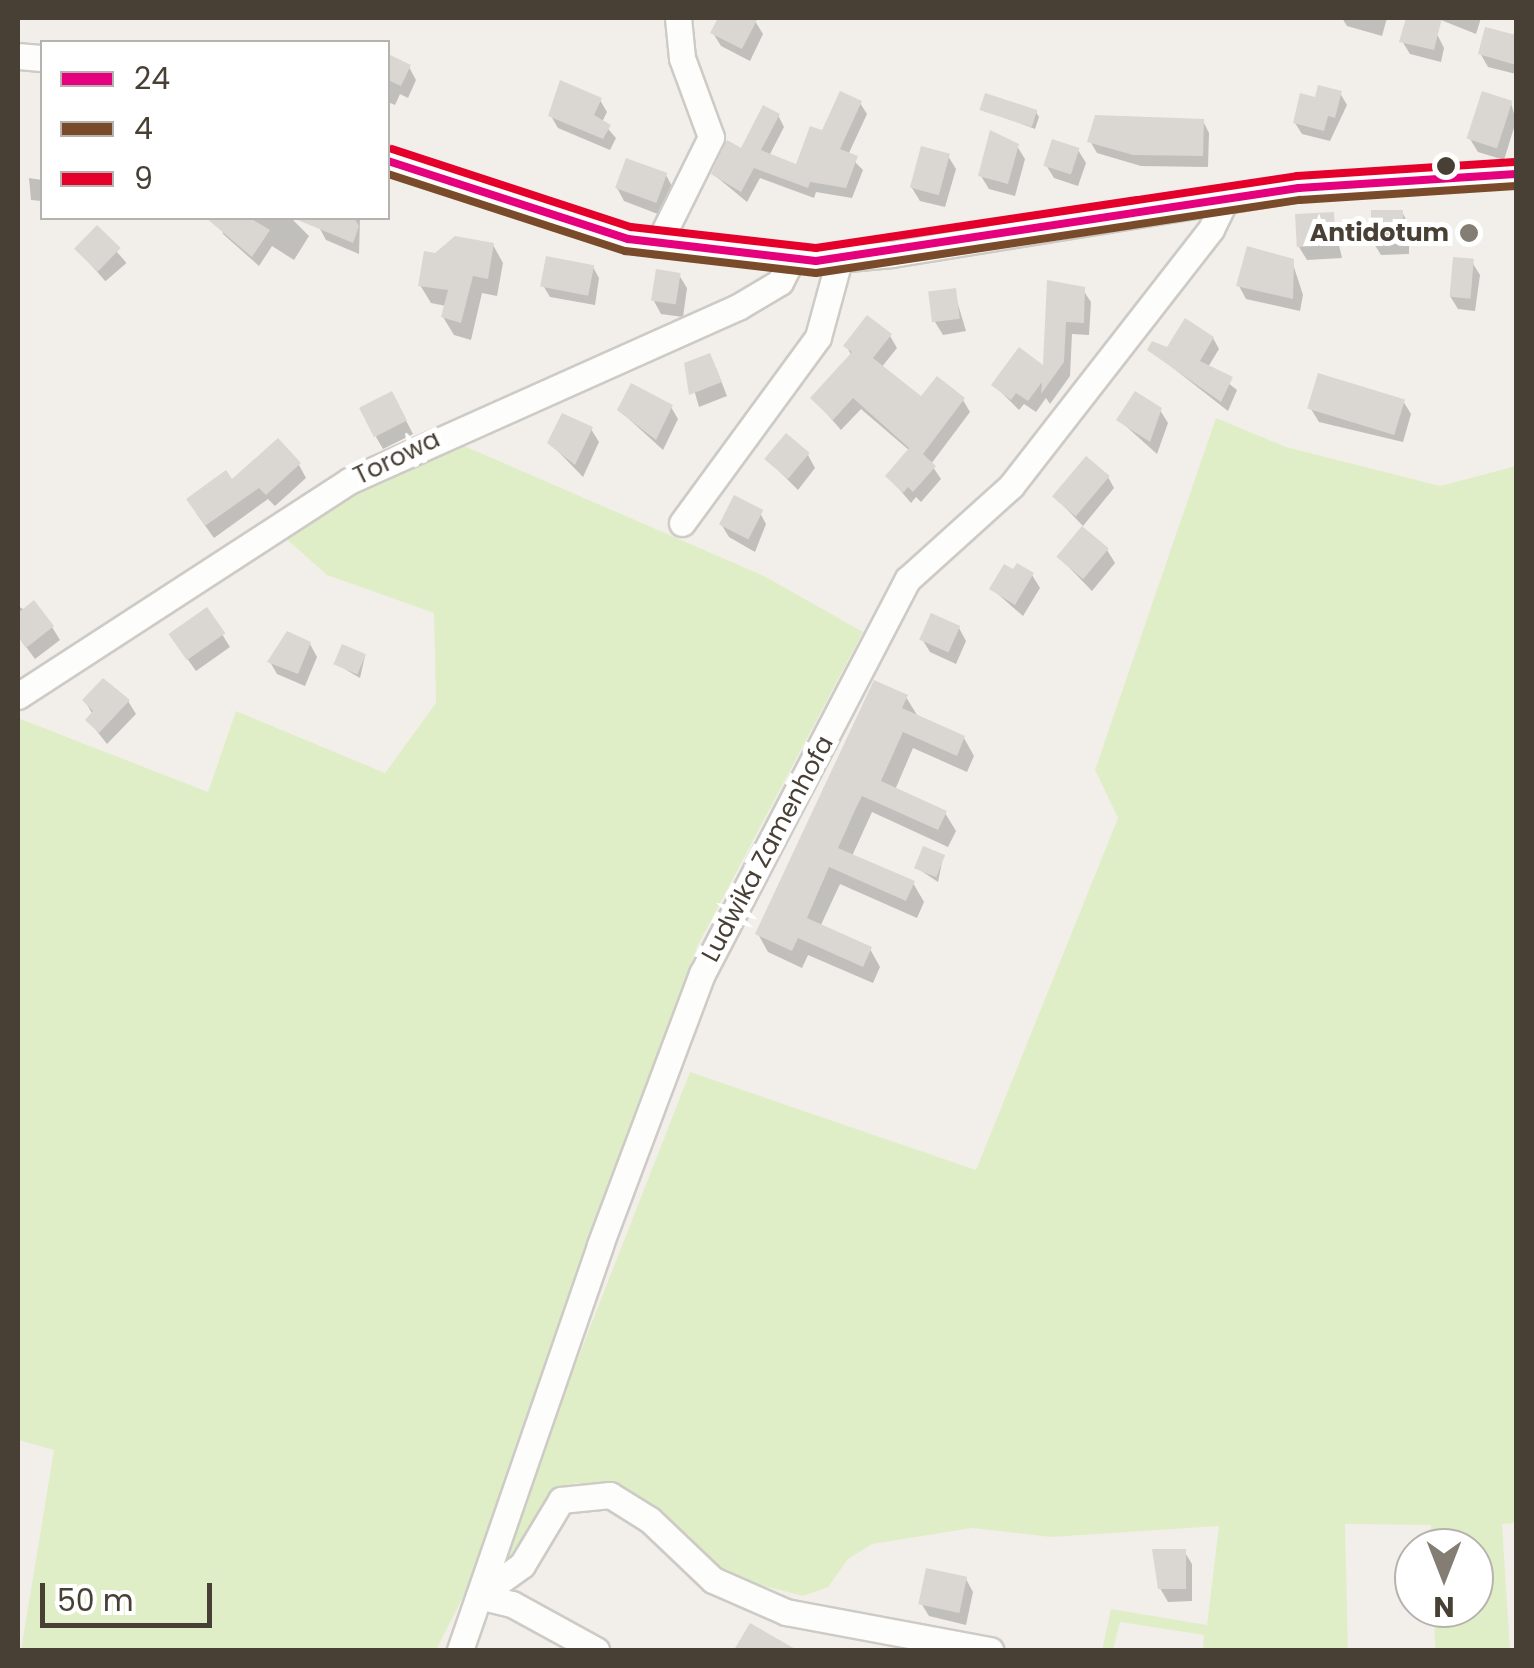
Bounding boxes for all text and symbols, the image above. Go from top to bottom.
legend [40,40,390,220]
text: 24 [134,57,170,100]
text: 4 [134,107,153,150]
unlabelled marker [1436,156,1456,176]
text: 9 [134,157,153,200]
place label: Antidotum [1310,218,1449,248]
marker: Antidotum [1458,222,1480,244]
street label: Torowa [349,424,445,492]
street label: Ludwika Zamenhofa [696,731,840,967]
north arrow [1394,1528,1494,1628]
scale bar [45,1563,218,1625]
text: 50 m [57,1579,134,1622]
text: N [1433,1587,1455,1626]

